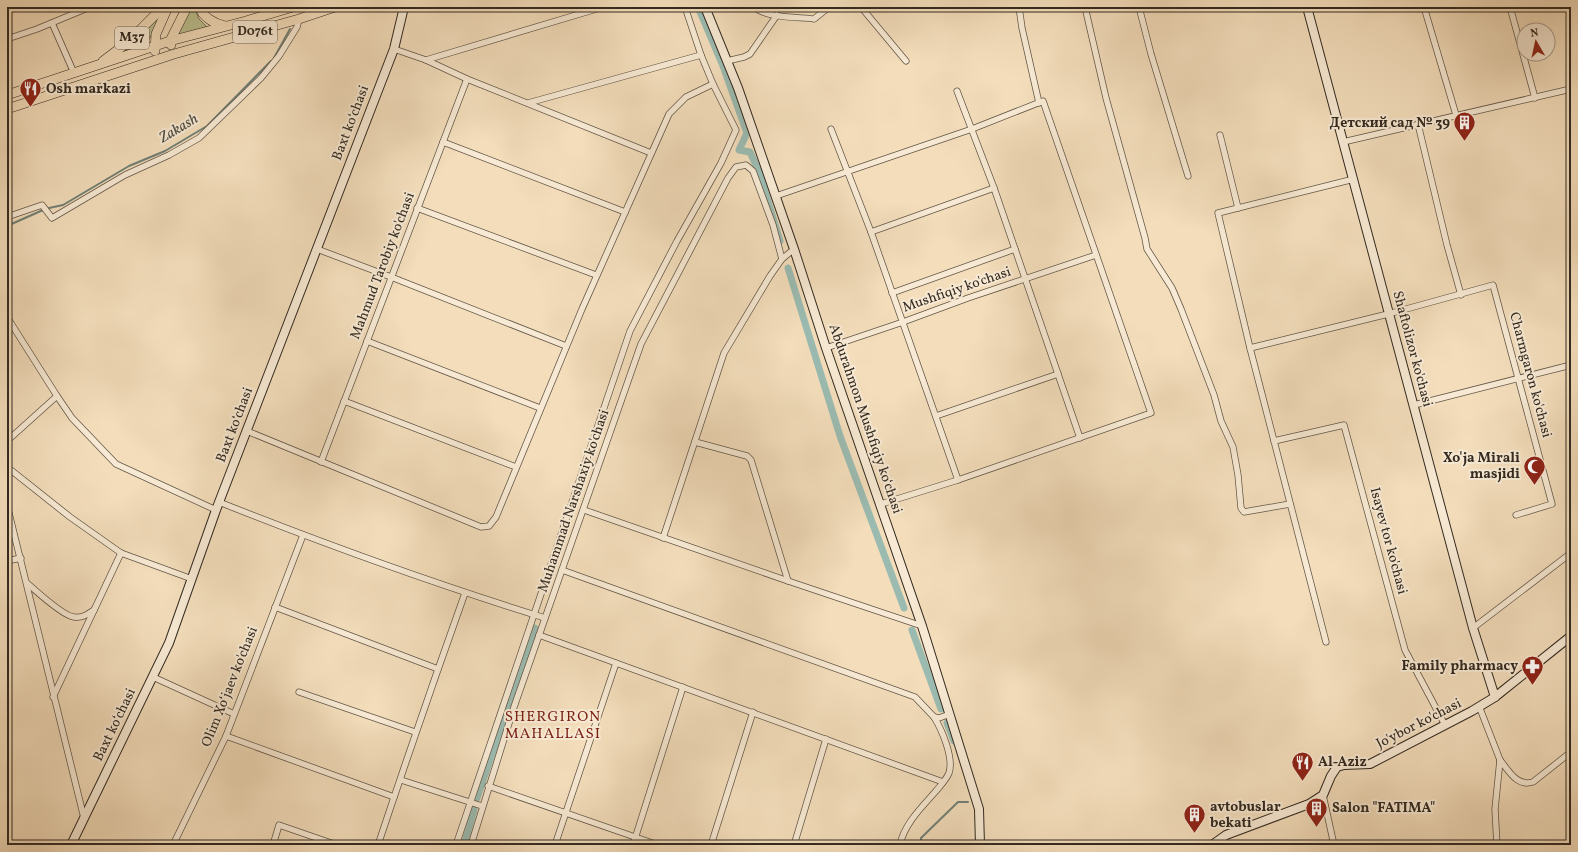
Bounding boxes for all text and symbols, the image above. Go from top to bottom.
road number: D076t [233,21,277,43]
north arrow [1516,22,1556,62]
text: N [1530,26,1540,42]
road number: M37 [115,27,149,49]
restaurant icon: Osh markazi [18,76,44,109]
place label: Osh markazi [46,80,131,99]
street label: Baxt koʻchasi [328,83,374,163]
water label: Zakash [155,109,203,149]
building icon: Детский сад № 39 [1452,110,1478,143]
place label: Детский сад № 39 [1330,114,1450,133]
street label: Mahmud Tarobiy ko'chasi [346,190,420,342]
street label: Mushfiqiy ko'chasi [900,263,1014,317]
street label: Shaftolizor ko'chasi [1387,289,1437,409]
street label: Charmgaron ko'chasi [1504,310,1556,440]
street label: Abdurahmon Mushfiqiy koʻchasi [824,322,906,516]
street label: Baxt koʻchasi [212,385,258,465]
street label: Muhammad Narshaxiy ko'chasi [534,407,614,595]
place label: Xo'ja Mirali masjidi [1443,449,1520,484]
mosque icon: Xo'ja Mirali masjidi [1522,453,1548,486]
street label: Isayev tor ko'chasi [1365,485,1411,597]
street label: Olim Xoʻjaev ko'chasi [197,624,263,750]
pharmacy icon: Family pharmacy [1520,653,1546,686]
place label: Family pharmacy [1401,657,1518,676]
street label: Baxt koʻchasi [89,685,141,765]
street label: Jo'ybor ko'chasi [1373,694,1465,754]
district label: SHERGIRON MAHALLASI [505,707,601,745]
restaurant icon: Al-Aziz [1290,749,1316,782]
place label: Al-Aziz [1318,753,1367,772]
building icon: Salon "FATIMA" [1304,795,1330,828]
place label: avtobuslar bekati [1210,798,1281,833]
place label: Salon "FATIMA" [1332,799,1435,818]
building icon: avtobuslar bekati [1181,802,1207,835]

